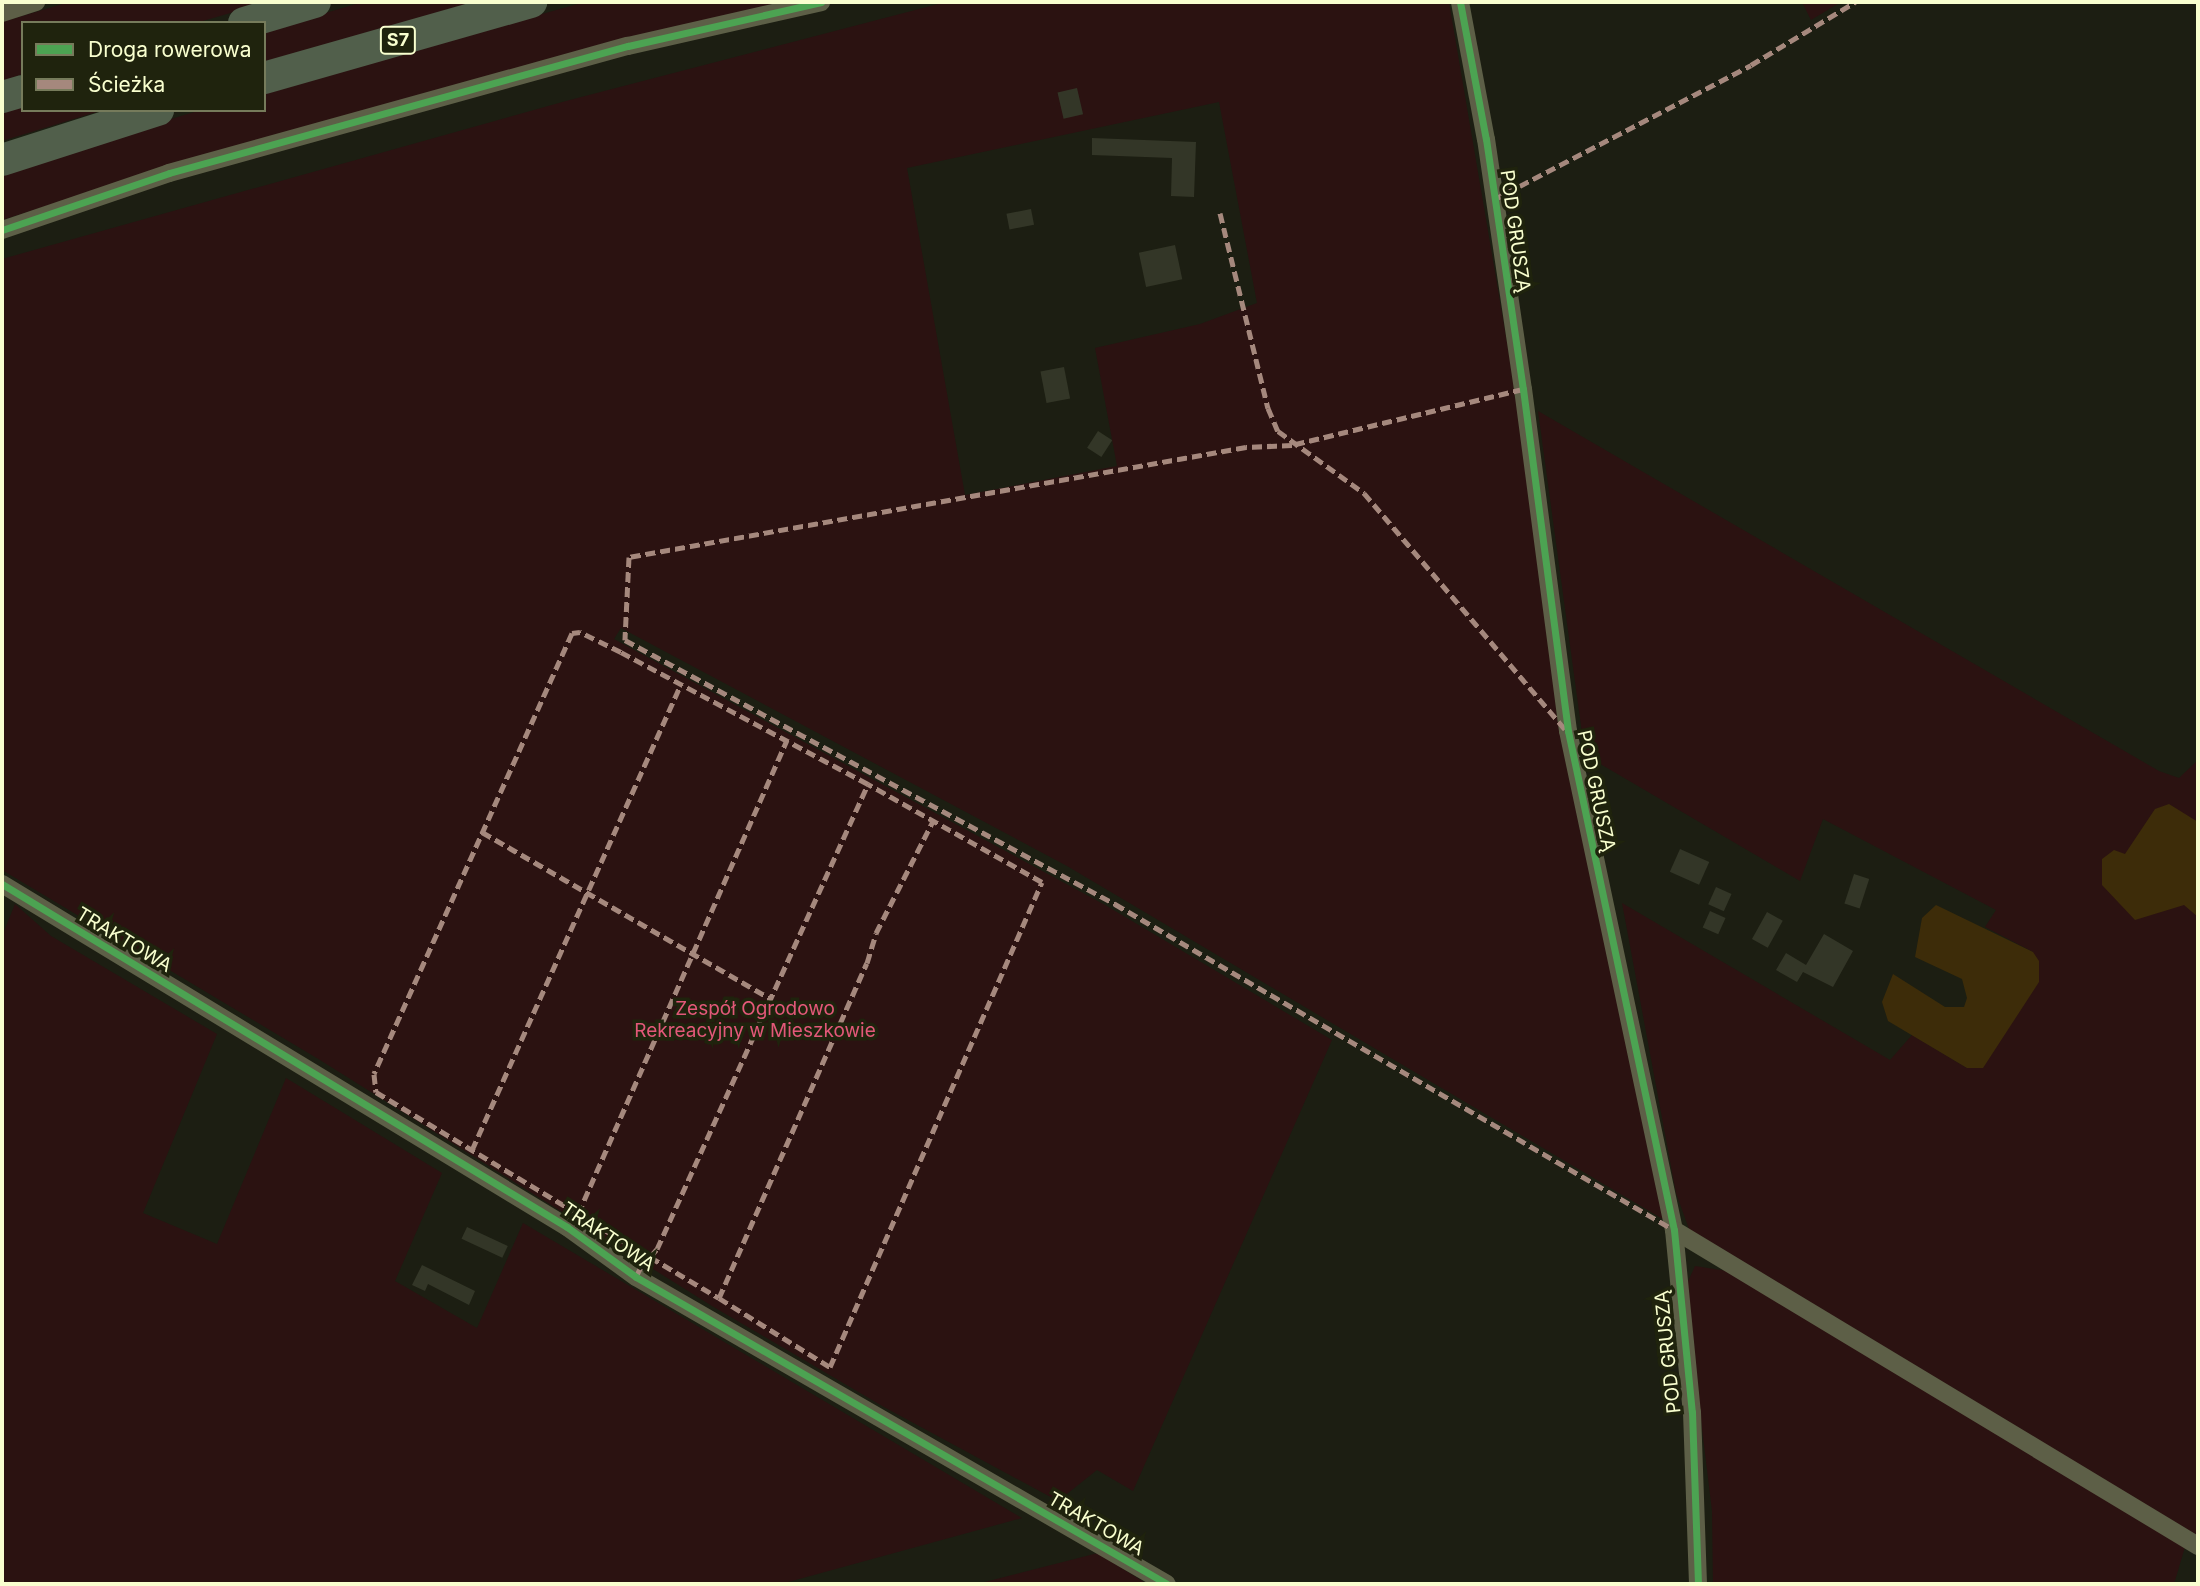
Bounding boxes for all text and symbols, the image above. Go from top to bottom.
legend [21,21,266,112]
road number: S7 [379,26,417,55]
text: Droga rowerowa [88,37,251,62]
text: Ścieżka [88,72,165,97]
street label: POD GRUSZĄ [1495,168,1535,294]
street label: POD GRUSZĄ [1572,728,1620,854]
street label: TRAKTOWA [72,903,176,977]
park label: Zespół Ogrodowo Rekreacyjny w Mieszkowie [634,998,876,1042]
street label: TRAKTOWA [557,1198,659,1276]
street label: POD GRUSZĄ [1650,1289,1686,1415]
street label: TRAKTOWA [1044,1487,1148,1561]

